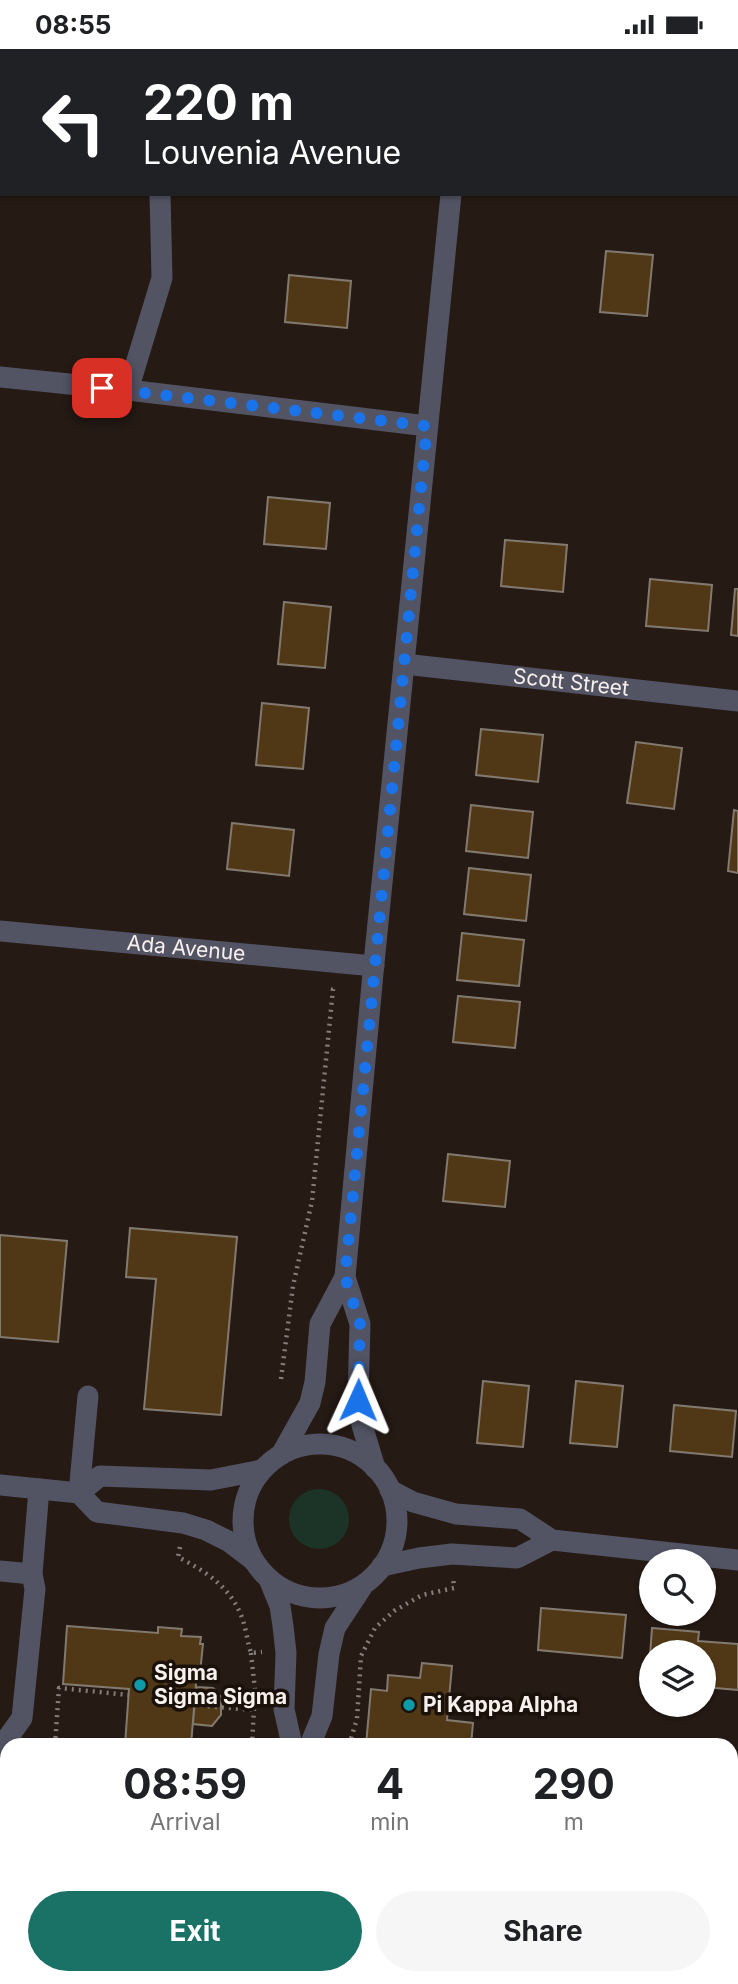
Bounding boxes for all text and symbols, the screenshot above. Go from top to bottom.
text: 08:55 [35,9,111,40]
text: 220 m [143,73,294,132]
icon: left [28,77,119,168]
text: Louvenia Avenue [143,133,401,172]
pin [72,358,132,418]
icon: arrive [83,369,121,407]
street label: Scott Street [512,663,630,701]
street label: Ada Avenue [126,930,247,966]
position arrow [321,1363,395,1437]
map controls [639,1549,716,1717]
button: search [639,1549,716,1626]
button: layers [639,1640,716,1717]
place label: Sigma Sigma Sigma [154,1660,287,1709]
marker: Sigma Sigma Sigma [132,1677,148,1693]
place label: Pi Kappa Alpha [423,1692,578,1717]
marker: Pi Kappa Alpha [401,1697,417,1713]
text: 08:59 [123,1758,247,1809]
text: 4 [376,1758,404,1809]
text: 290 [533,1758,615,1809]
text: Arrival [150,1808,221,1836]
text: min [370,1808,410,1836]
text: m [564,1808,584,1836]
button: Exit [28,1891,362,1971]
button: Share [376,1891,710,1971]

